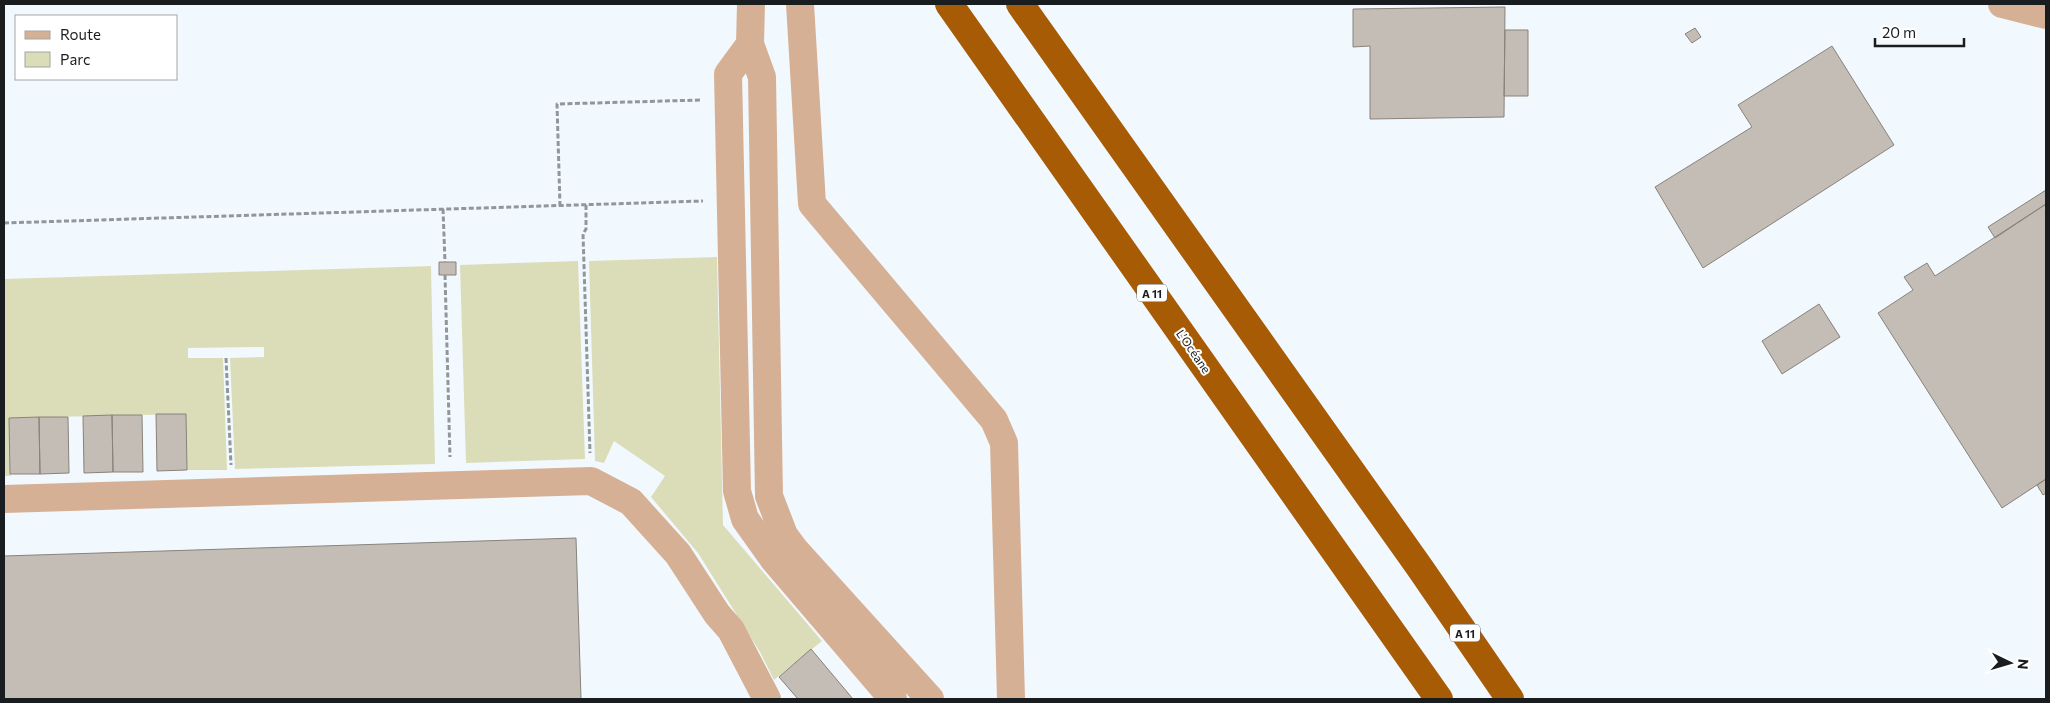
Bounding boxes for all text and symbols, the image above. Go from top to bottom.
legend [15,15,178,80]
scale bar [1875,15,1964,47]
text: 20 m [1882,23,1916,41]
text: Route [60,25,101,43]
text: Parc [60,50,90,68]
road number: A 11 [1137,284,1167,302]
street label: L’Océane [1174,326,1214,376]
road number: A 11 [1450,624,1480,641]
north arrow [1985,638,2035,688]
text: N [2015,658,2032,670]

